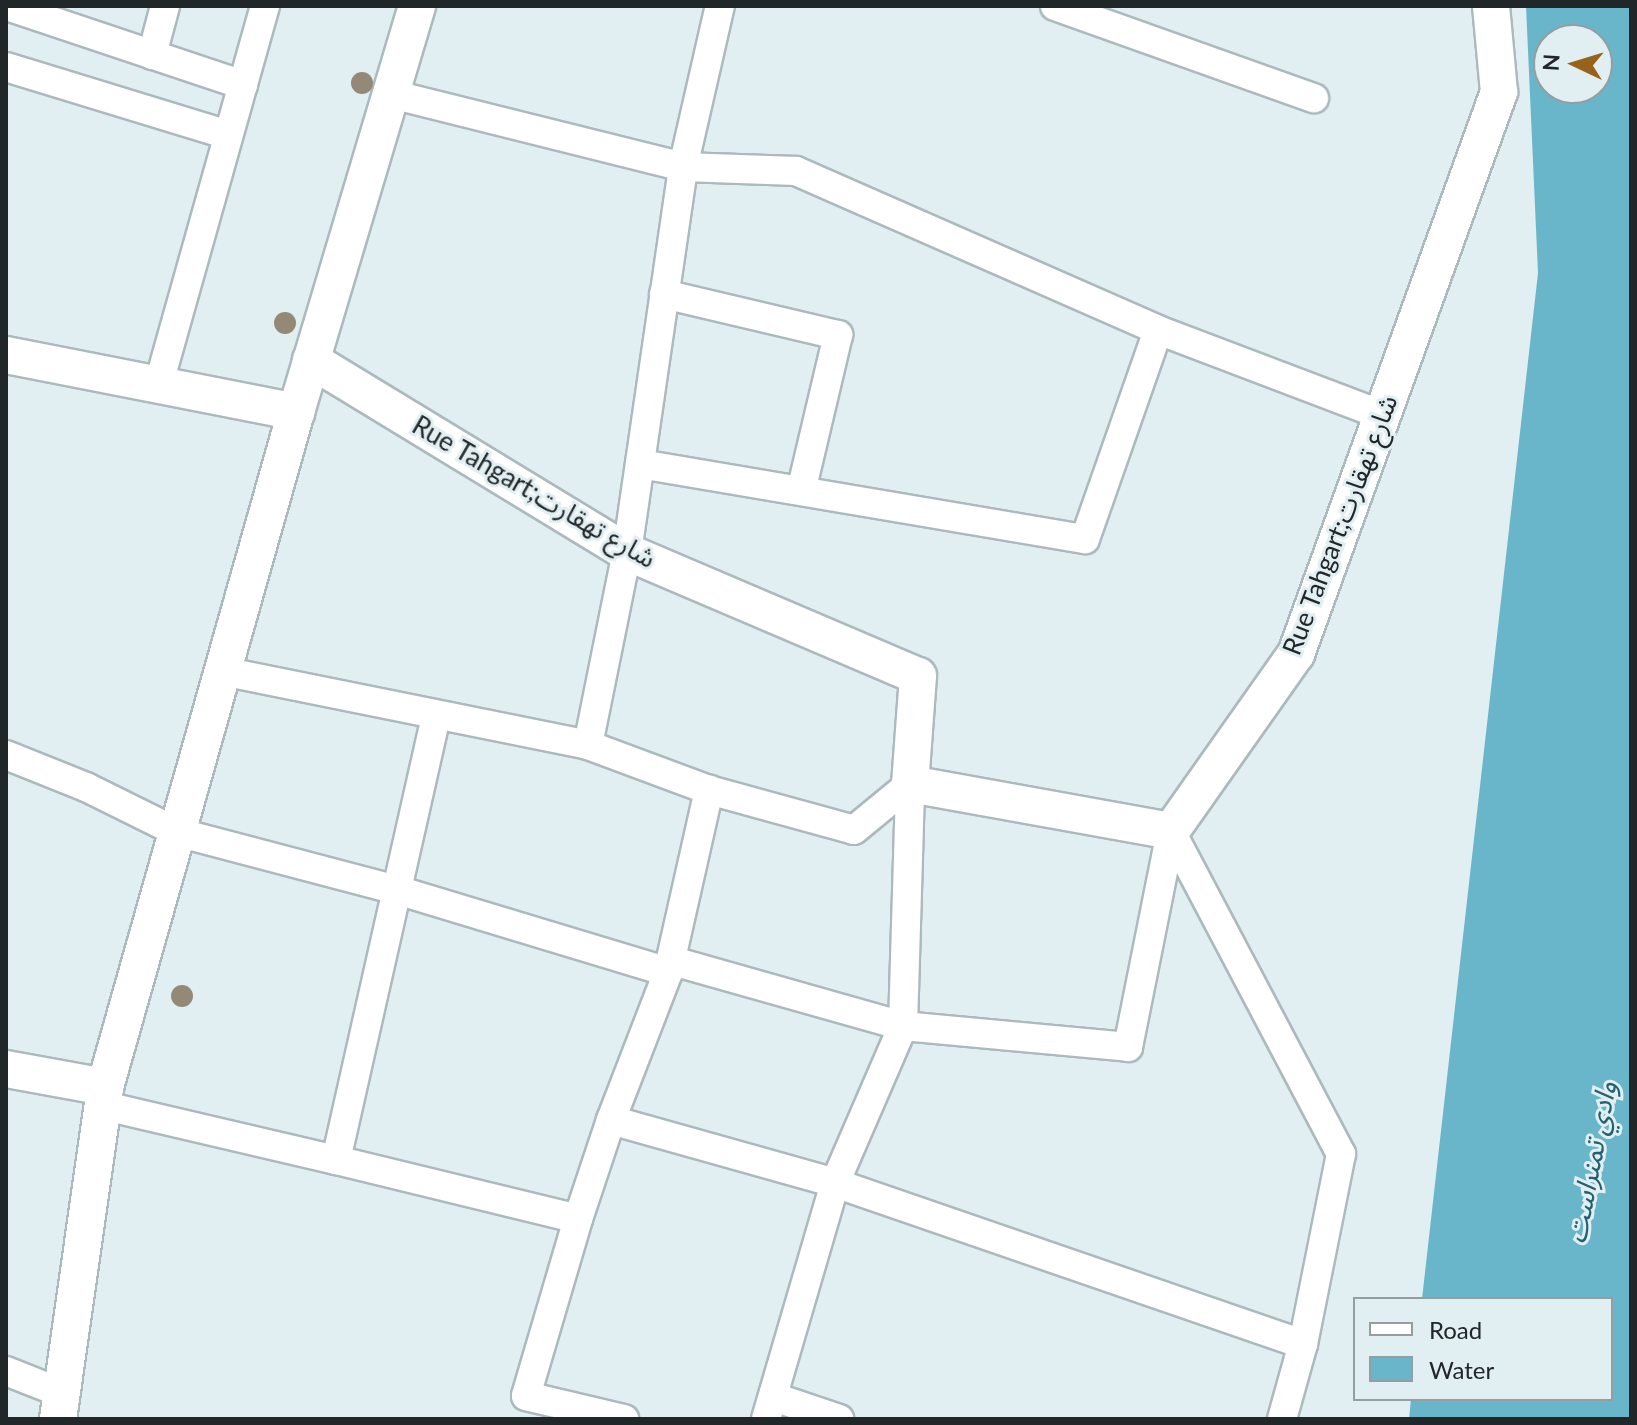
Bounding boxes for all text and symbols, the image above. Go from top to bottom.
north arrow [1533,24,1613,104]
text: N [1536,53,1565,72]
street label: Rue Tahgart;شارع تهقارت [1276,390,1404,660]
street label: Rue Tahgart;شارع تهقارت [406,409,662,575]
water label: وادي تمنراست [1558,1078,1622,1246]
legend [1353,1297,1613,1401]
text: Road [1429,1315,1482,1344]
text: Water [1429,1355,1494,1384]

